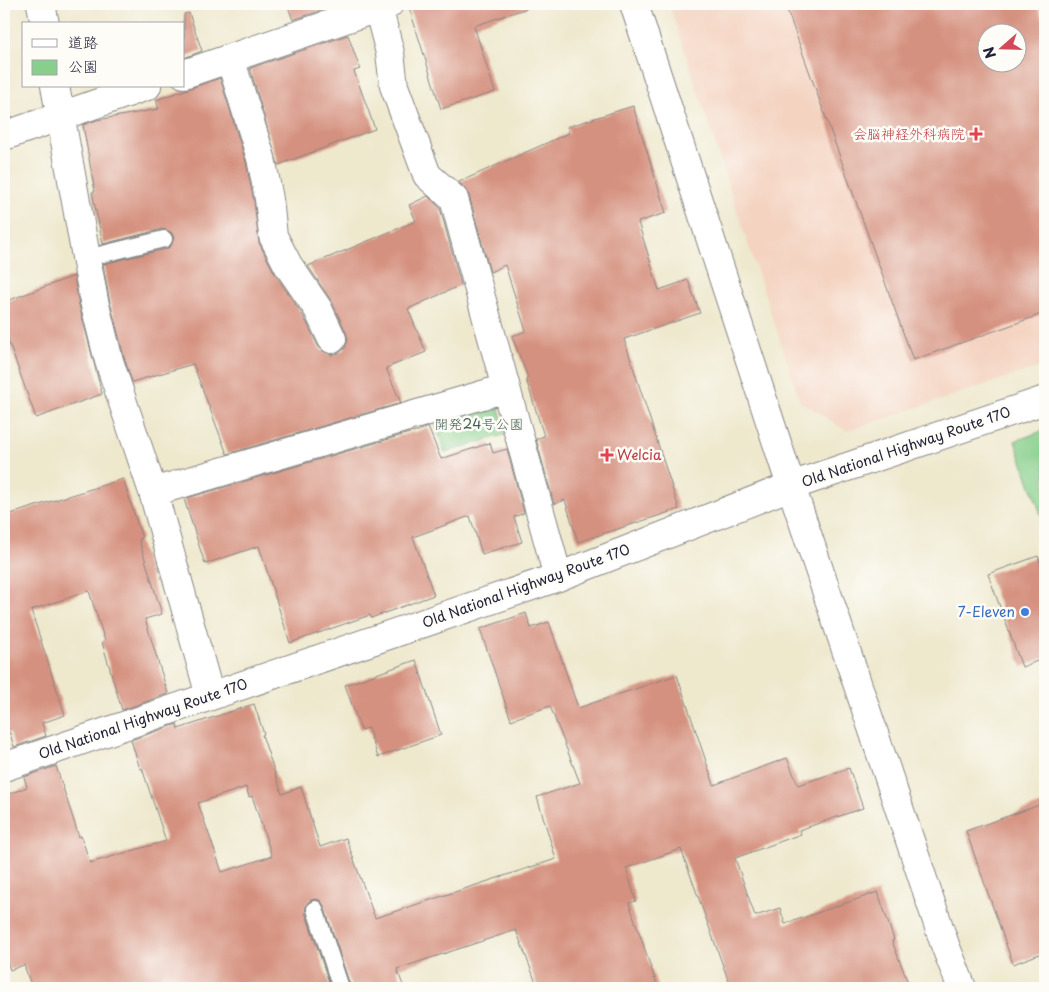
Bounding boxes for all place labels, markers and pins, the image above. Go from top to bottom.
place label: 会脳神経外科病院 [853,123,965,144]
marker: 会脳神経外科病院 [969,127,983,141]
place label: Welcia [617,444,662,465]
marker: Welcia [601,449,613,461]
place label: 7-Eleven [958,601,1015,622]
marker: 7-Eleven [1019,606,1031,618]

